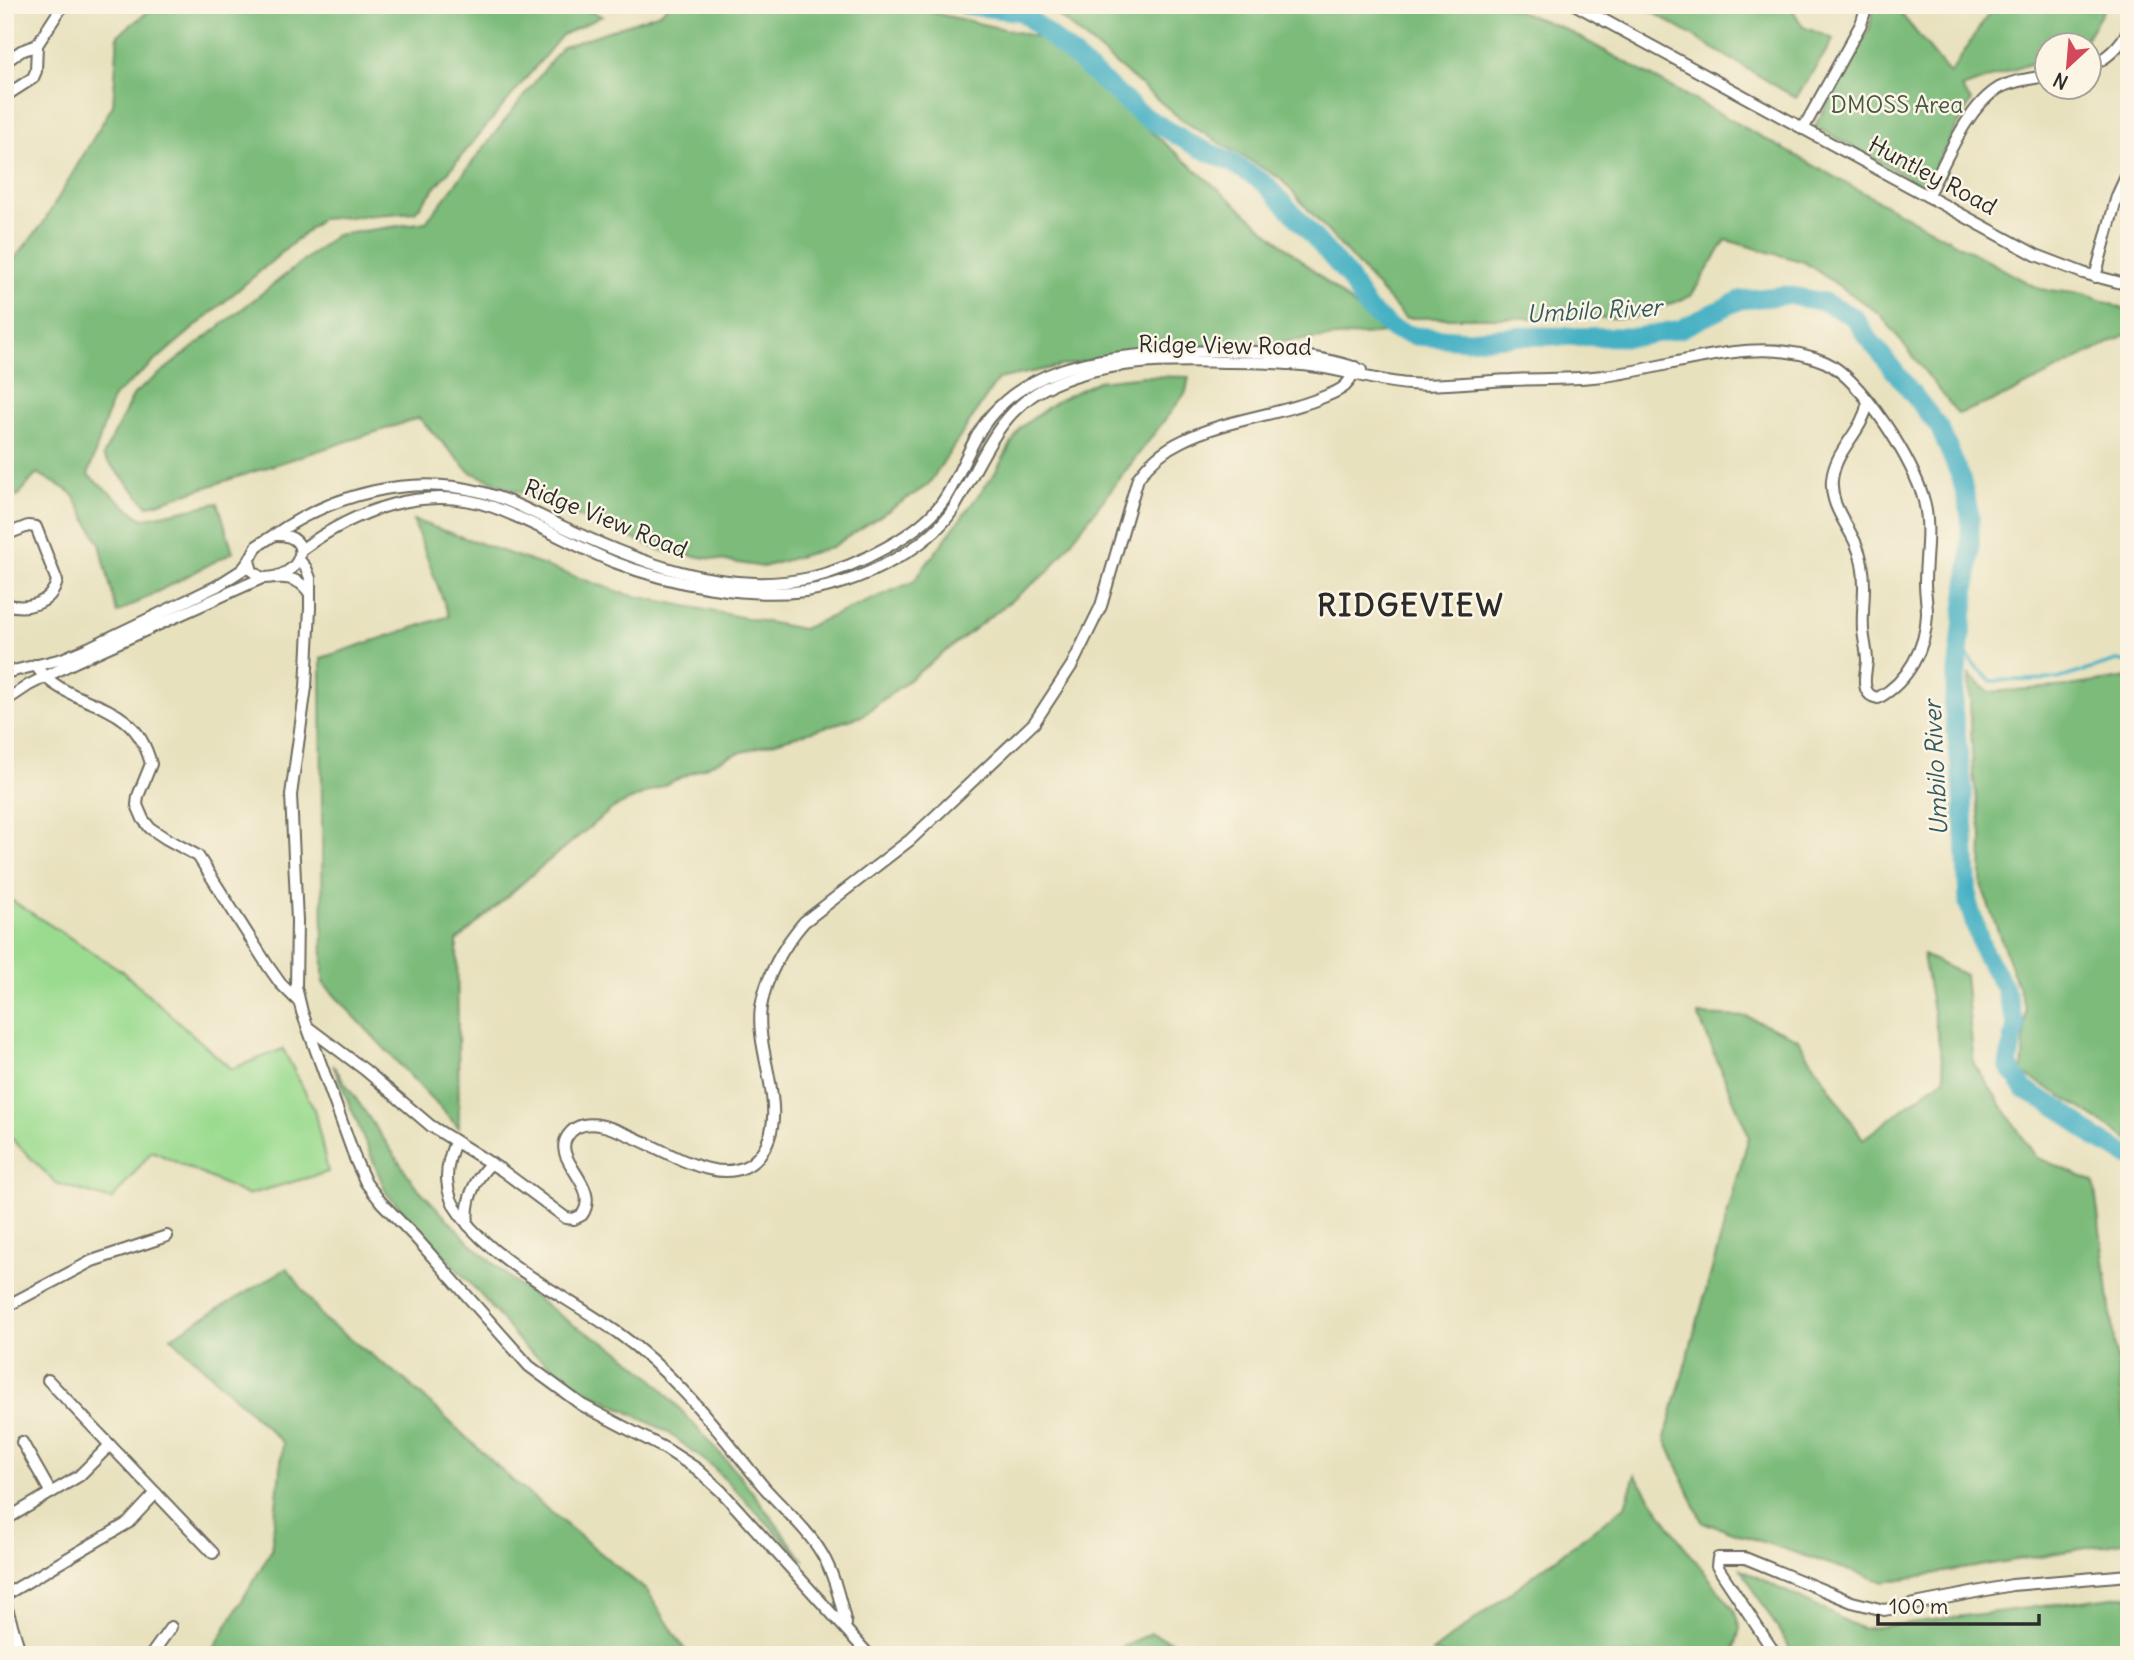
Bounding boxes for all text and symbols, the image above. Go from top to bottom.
north arrow [2032,32,2102,102]
text: N [2049,68,2072,95]
park label: DMOSS Area [1831,90,1963,119]
street label: Huntley Road [1864,129,2002,221]
water label: Umbilo River [1526,291,1666,329]
street label: Ridge View Road [1138,329,1312,361]
street label: Ridge View Road [520,472,692,564]
district label: RIDGEVIEW [1317,586,1505,624]
water label: Umbilo River [1916,696,1954,836]
scale bar [1878,1583,2039,1627]
text: 100 m [1889,1593,1948,1620]

